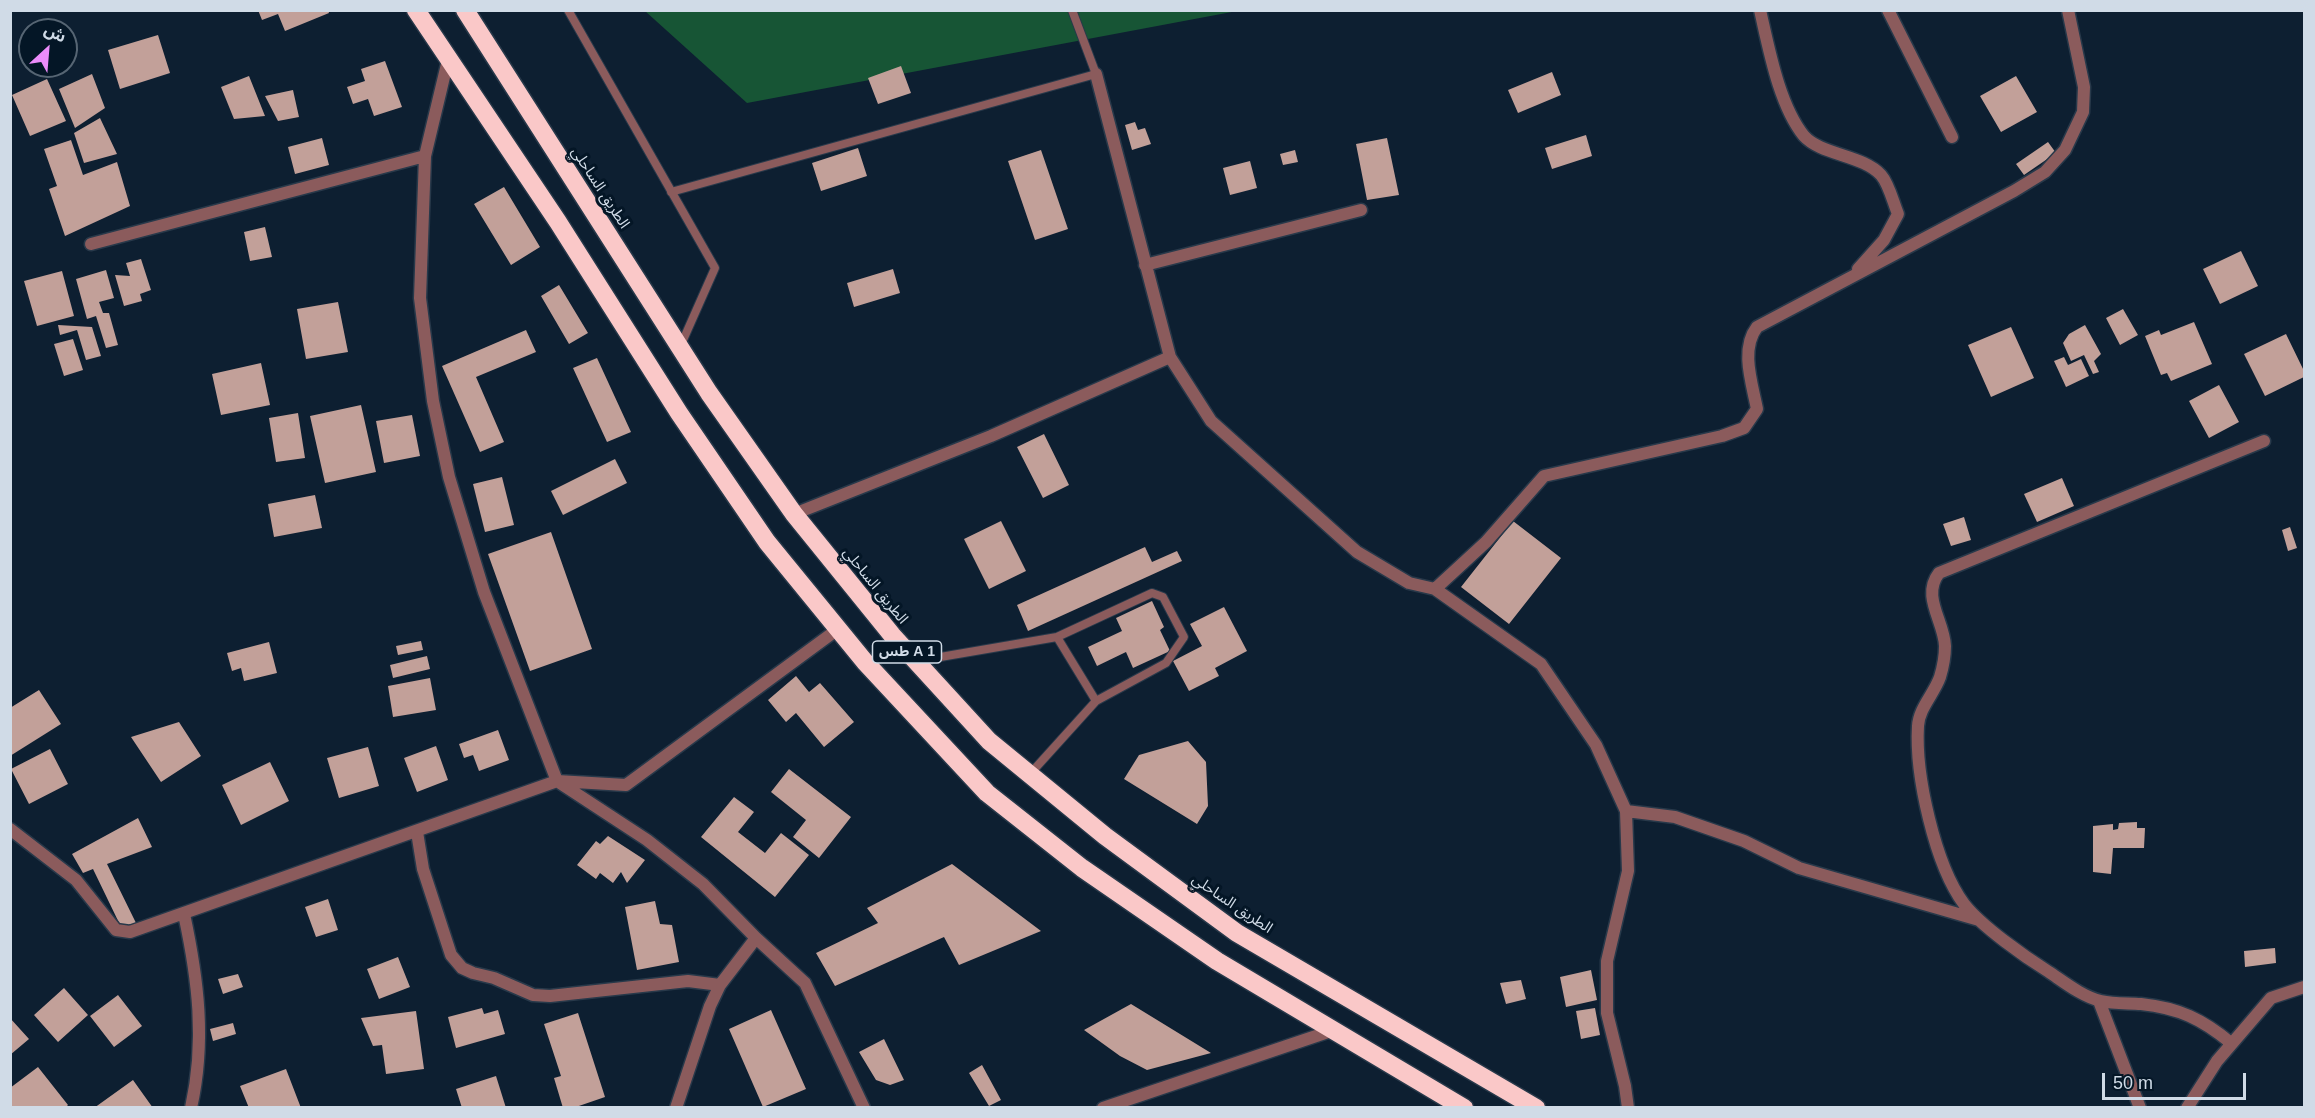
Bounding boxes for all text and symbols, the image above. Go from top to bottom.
north arrow [18,18,78,78]
text: ش [42,21,69,46]
street label: الطريق الساحلي [567,144,633,232]
street label: الطريق الساحلي [839,544,911,628]
road number: طس A 1 [872,641,942,663]
street label: الطريق الساحلي [1188,870,1276,938]
scale bar [2105,1061,2249,1099]
text: 50 m [2113,1073,2153,1093]

